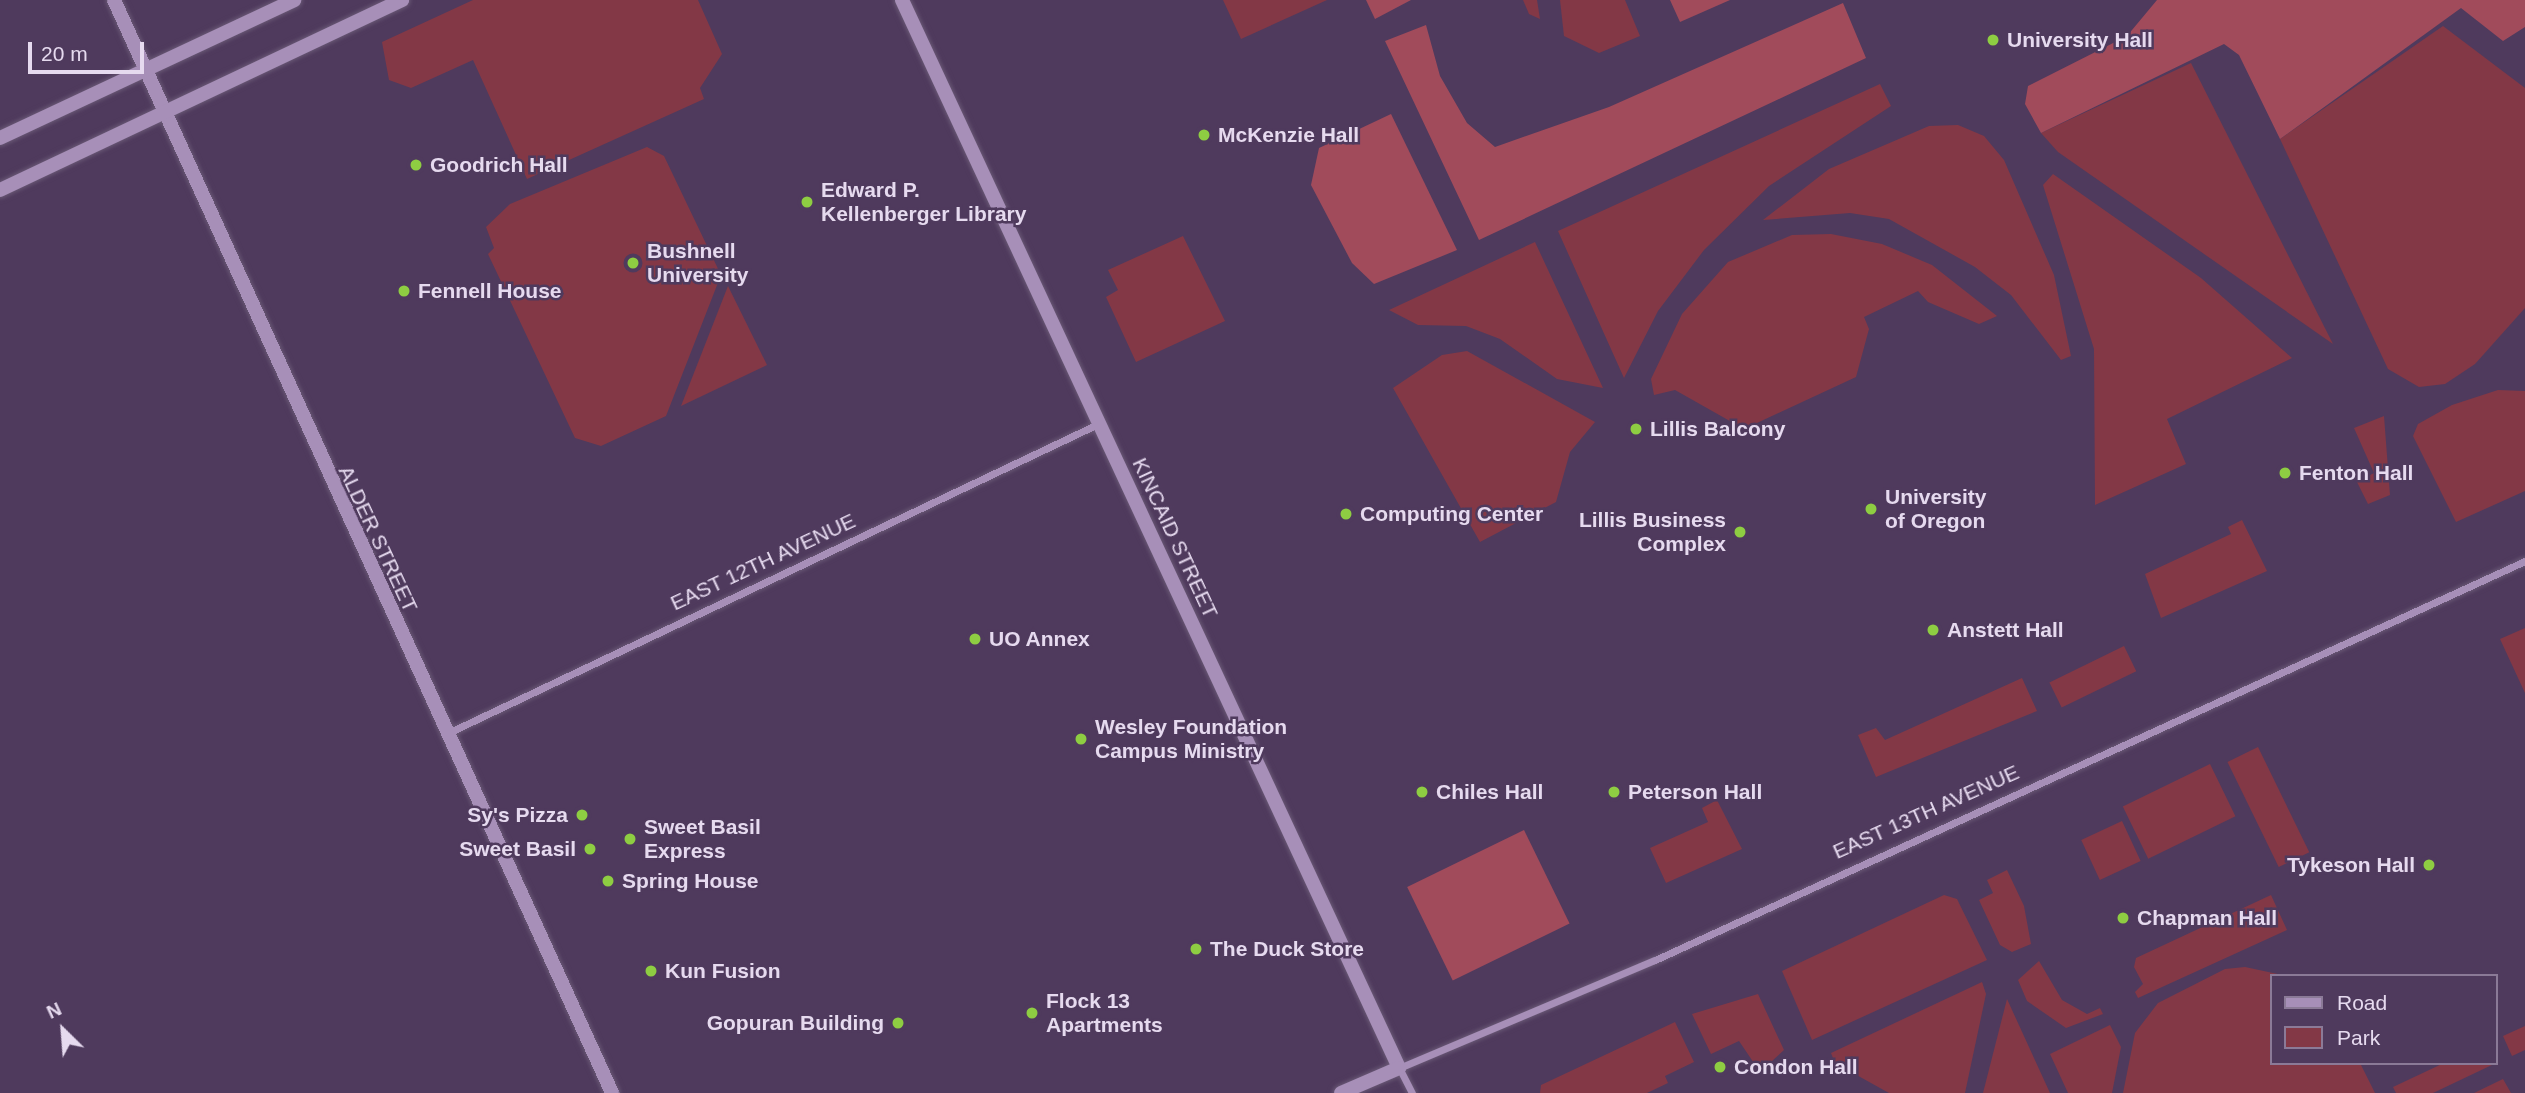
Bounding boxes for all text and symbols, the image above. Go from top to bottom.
place label: University Hall [2007,27,2153,53]
scale bar [32,28,147,72]
marker: University Hall [1985,32,2001,48]
text: 20 m [41,42,88,65]
place label: McKenzie Hall [1218,122,1359,148]
marker: McKenzie Hall [1196,127,1212,143]
place label: Goodrich Hall [430,152,568,178]
marker: Goodrich Hall [408,157,424,173]
place label: Edward P. Kellenberger Library [821,177,1026,227]
marker: Edward P. Kellenberger Library [799,194,815,210]
place label: Bushnell University [647,238,749,288]
marker: Bushnell University [625,255,641,271]
place label: Fennell House [418,278,562,304]
marker: Fennell House [396,283,412,299]
place label: Lillis Balcony [1650,416,1785,442]
marker: Lillis Balcony [1628,421,1644,437]
street label: KINCAID STREET [1127,454,1223,622]
place label: Fenton Hall [2299,460,2413,486]
street label: ALDER STREET [333,462,423,616]
marker: Fenton Hall [2277,465,2293,481]
place label: University of Oregon [1885,484,1987,534]
place label: Computing Center [1360,501,1543,527]
marker: University of Oregon [1863,501,1879,517]
marker: Computing Center [1338,506,1354,522]
place label: Lillis Business Complex [1579,507,1726,557]
street label: EAST 12TH AVENUE [666,508,860,616]
marker: Lillis Business Complex [1732,524,1748,540]
place label: Anstett Hall [1947,617,2064,643]
marker: Anstett Hall [1925,622,1941,638]
place label: UO Annex [989,626,1091,652]
marker: UO Annex [967,631,983,647]
place label: Wesley Foundation Campus Ministry [1095,714,1287,764]
marker: Wesley Foundation Campus Ministry [1073,731,1089,747]
street label: EAST 13TH AVENUE [1828,759,2024,865]
place label: Chiles Hall [1436,779,1543,805]
place label: Peterson Hall [1628,779,1762,805]
marker: Chiles Hall [1414,784,1430,800]
marker: Peterson Hall [1606,784,1622,800]
place label: Sy's Pizza [467,802,568,828]
marker: Sy's Pizza [574,807,590,823]
place label: Sweet Basil Express [644,814,761,864]
marker: Sweet Basil Express [622,831,638,847]
place label: Sweet Basil [459,836,576,862]
marker: Sweet Basil [582,841,598,857]
place label: Tykeson Hall [2287,852,2415,878]
marker: Tykeson Hall [2421,857,2437,873]
place label: Spring House [622,868,759,894]
marker: Spring House [600,873,616,889]
place label: Chapman Hall [2137,905,2277,931]
marker: Chapman Hall [2115,910,2131,926]
place label: The Duck Store [1210,936,1364,962]
marker: The Duck Store [1188,941,1204,957]
place label: Kun Fusion [665,958,780,984]
marker: Kun Fusion [643,963,659,979]
legend [2270,974,2497,1065]
place label: Flock 13 Apartments [1046,988,1163,1038]
text: Road [2337,991,2387,1014]
north arrow [28,995,98,1065]
text: N [43,998,65,1023]
marker: Flock 13 Apartments [1024,1005,1040,1021]
place label: Gopuran Building [707,1010,884,1036]
marker: Gopuran Building [890,1015,906,1031]
text: Park [2337,1026,2380,1049]
place label: Condon Hall [1734,1054,1858,1080]
marker: Condon Hall [1712,1059,1728,1075]

